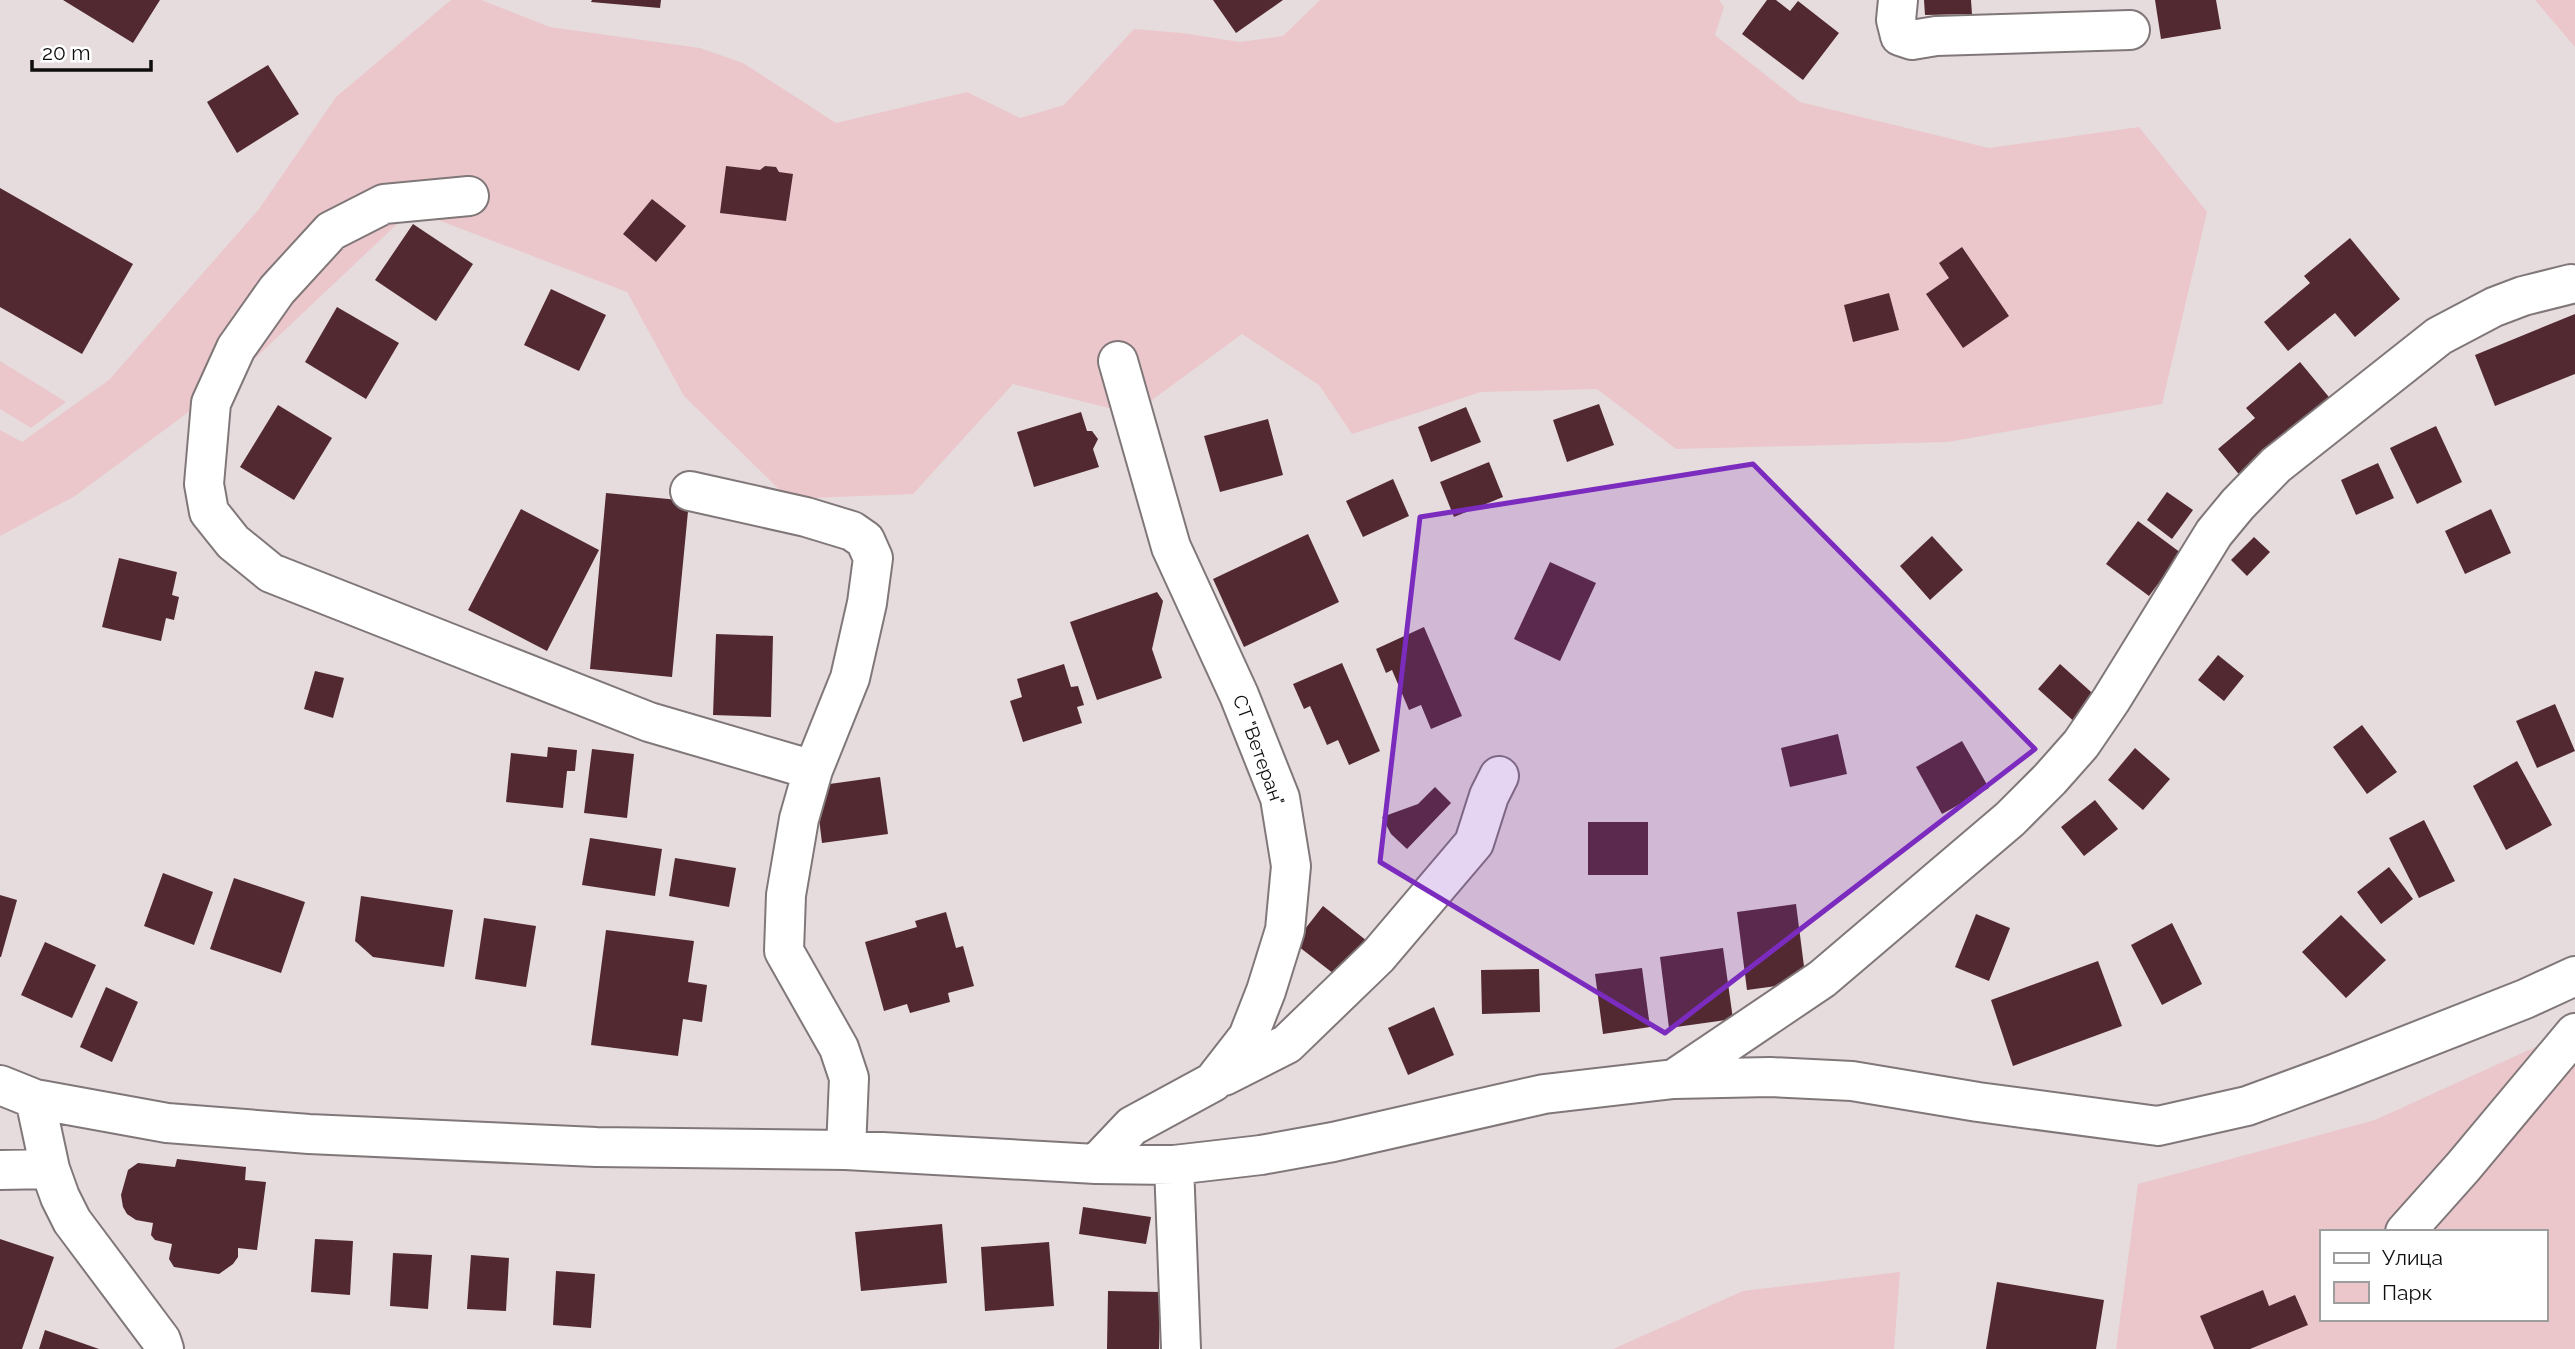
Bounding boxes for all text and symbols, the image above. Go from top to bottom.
scale bar [32,28,150,72]
text: 20 m [42,40,90,65]
street label: СТ "Ветеран" [1229,691,1289,809]
legend [2320,1230,2547,1321]
text: Улица [2382,1245,2443,1270]
text: Парк [2382,1280,2432,1305]

